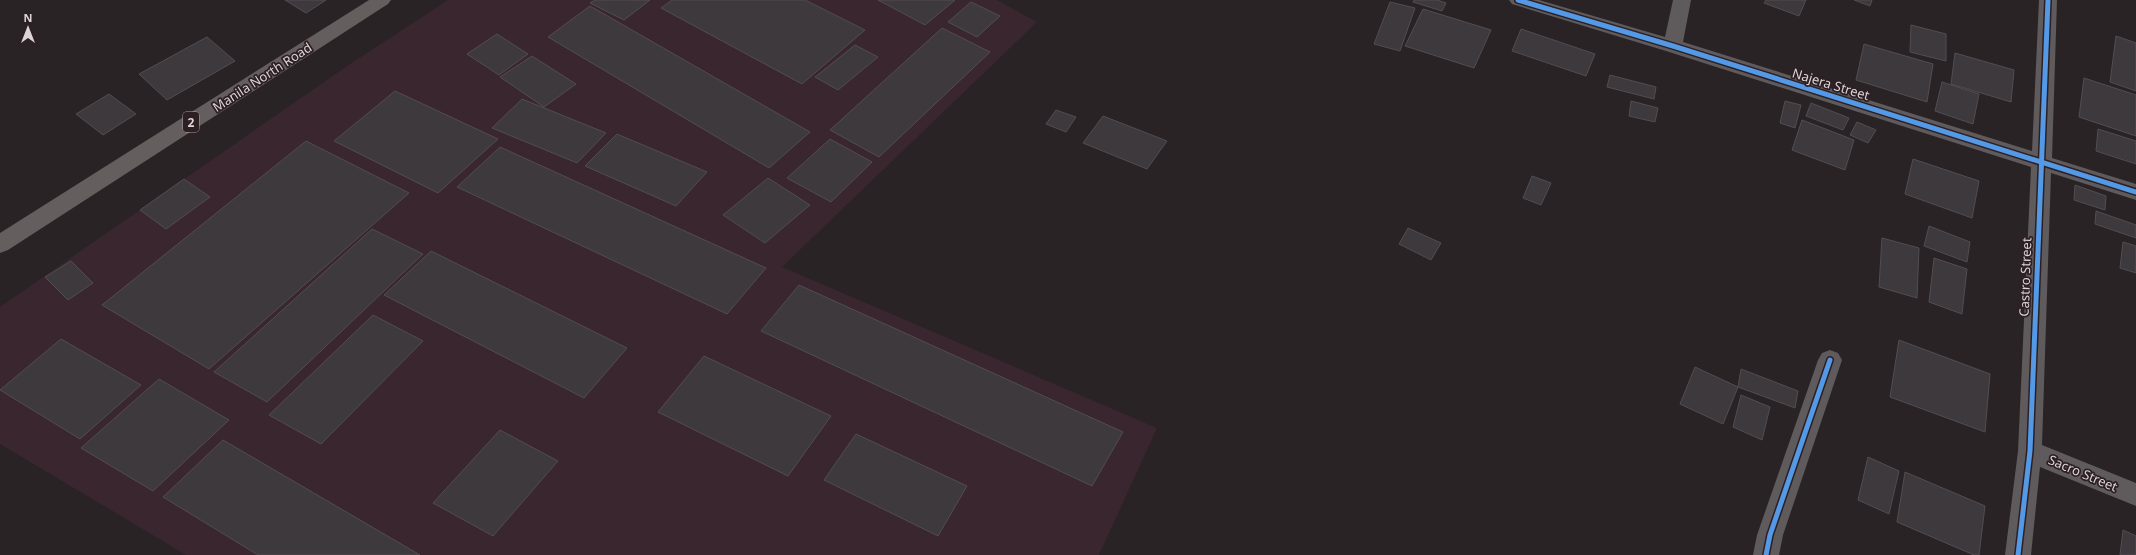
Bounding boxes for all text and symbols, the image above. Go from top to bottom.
north arrow [8,8,48,48]
text: N [24,10,32,25]
street label: Manila North Road [209,38,315,116]
street label: Najera Street [1790,64,1872,104]
road number: 2 [183,112,199,132]
street label: Castro Street [2015,237,2035,317]
street label: Sacro Street [2046,450,2121,496]

